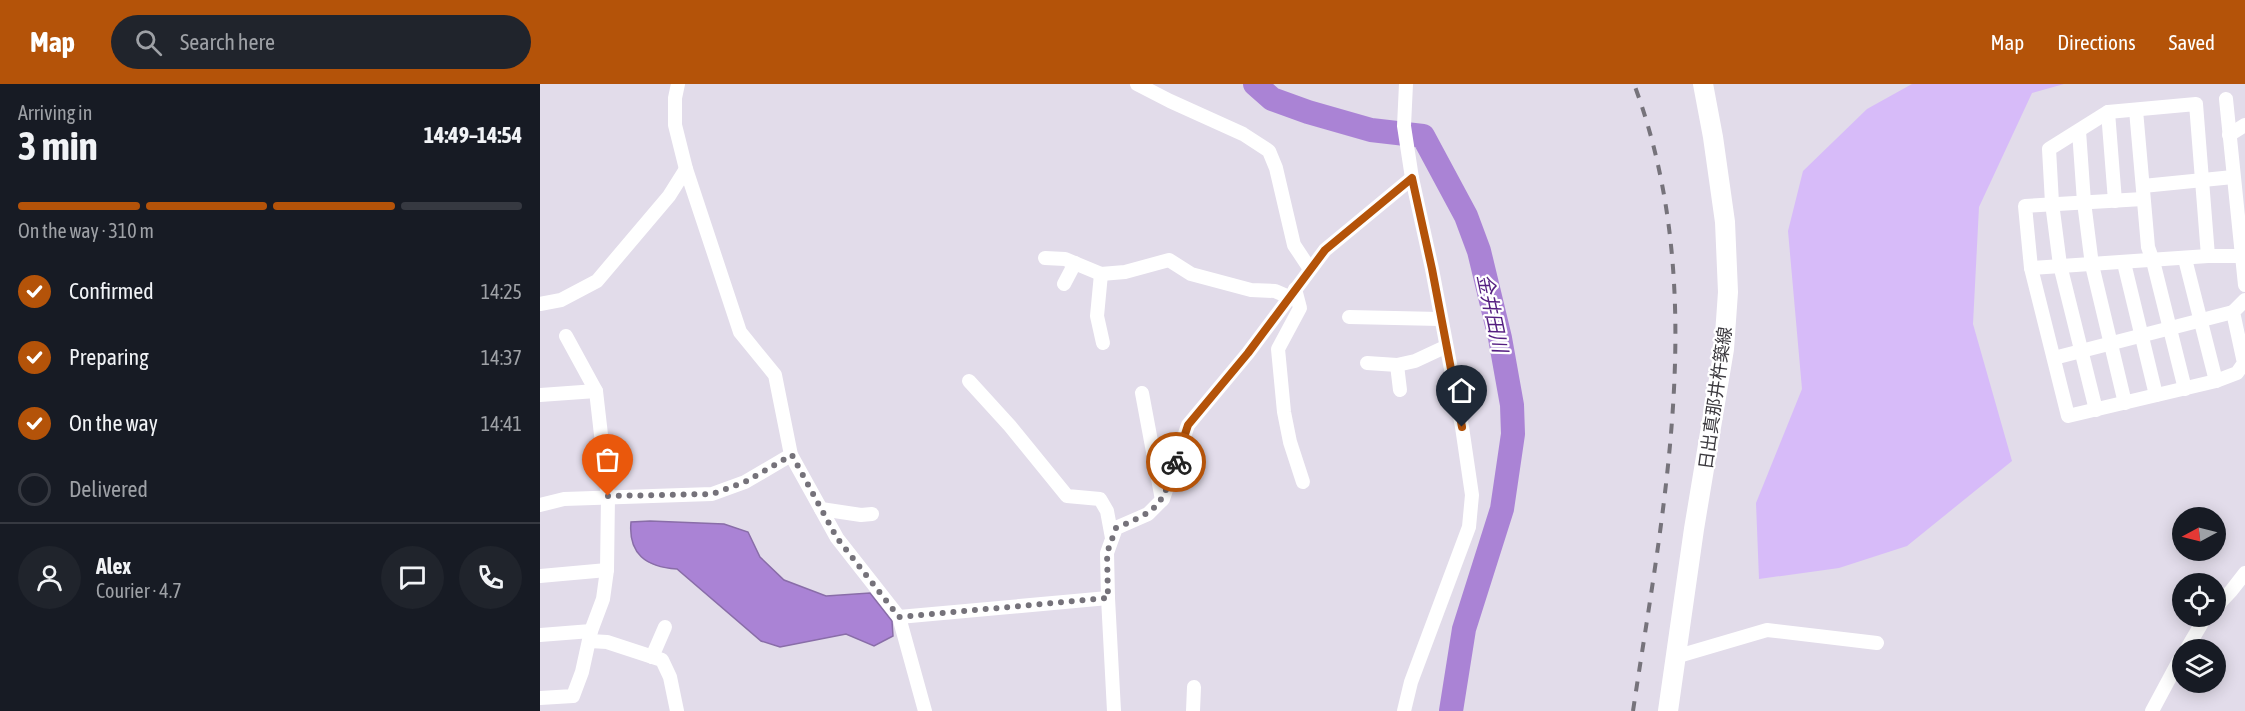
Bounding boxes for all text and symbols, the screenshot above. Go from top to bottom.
search box [111,15,531,69]
text: Map [30,26,75,58]
icon: search [132,26,165,59]
text: Search here [180,29,275,55]
text: Map [1990,30,2024,54]
text: Directions [2057,30,2136,54]
text: Saved [2169,30,2215,54]
text: Arriving in [18,101,92,124]
text: 14:49–14:54 [424,122,522,148]
text: 3 min [18,124,98,168]
text: On the way · 310 m [18,219,154,242]
water label: 金井田川 [1473,271,1513,356]
icon: check [18,275,51,308]
text: Confirmed [69,278,154,304]
text: 14:25 [481,280,522,303]
street label: 日出真那井杵築線 [1695,325,1735,471]
icon: check [18,341,51,374]
text: Preparing [69,344,149,370]
text: 14:37 [481,346,522,369]
pin [1436,365,1487,427]
icon: home [1445,374,1478,407]
icon: check [18,407,51,440]
text: On the way [69,410,158,436]
text: 14:41 [481,412,522,435]
courier [1146,432,1206,492]
pin [582,434,633,496]
icon: bag [591,443,624,476]
icon: bike [1160,446,1193,479]
text: Delivered [69,476,148,502]
north arrow [2172,507,2226,561]
map controls [2172,507,2226,693]
button: person [18,546,81,609]
button: chat [381,546,444,609]
button: phone [459,546,522,609]
text: Alex [96,553,131,579]
button: locate [2172,573,2226,627]
text: Courier · 4.7 [96,579,182,602]
button: layers [2172,639,2226,693]

